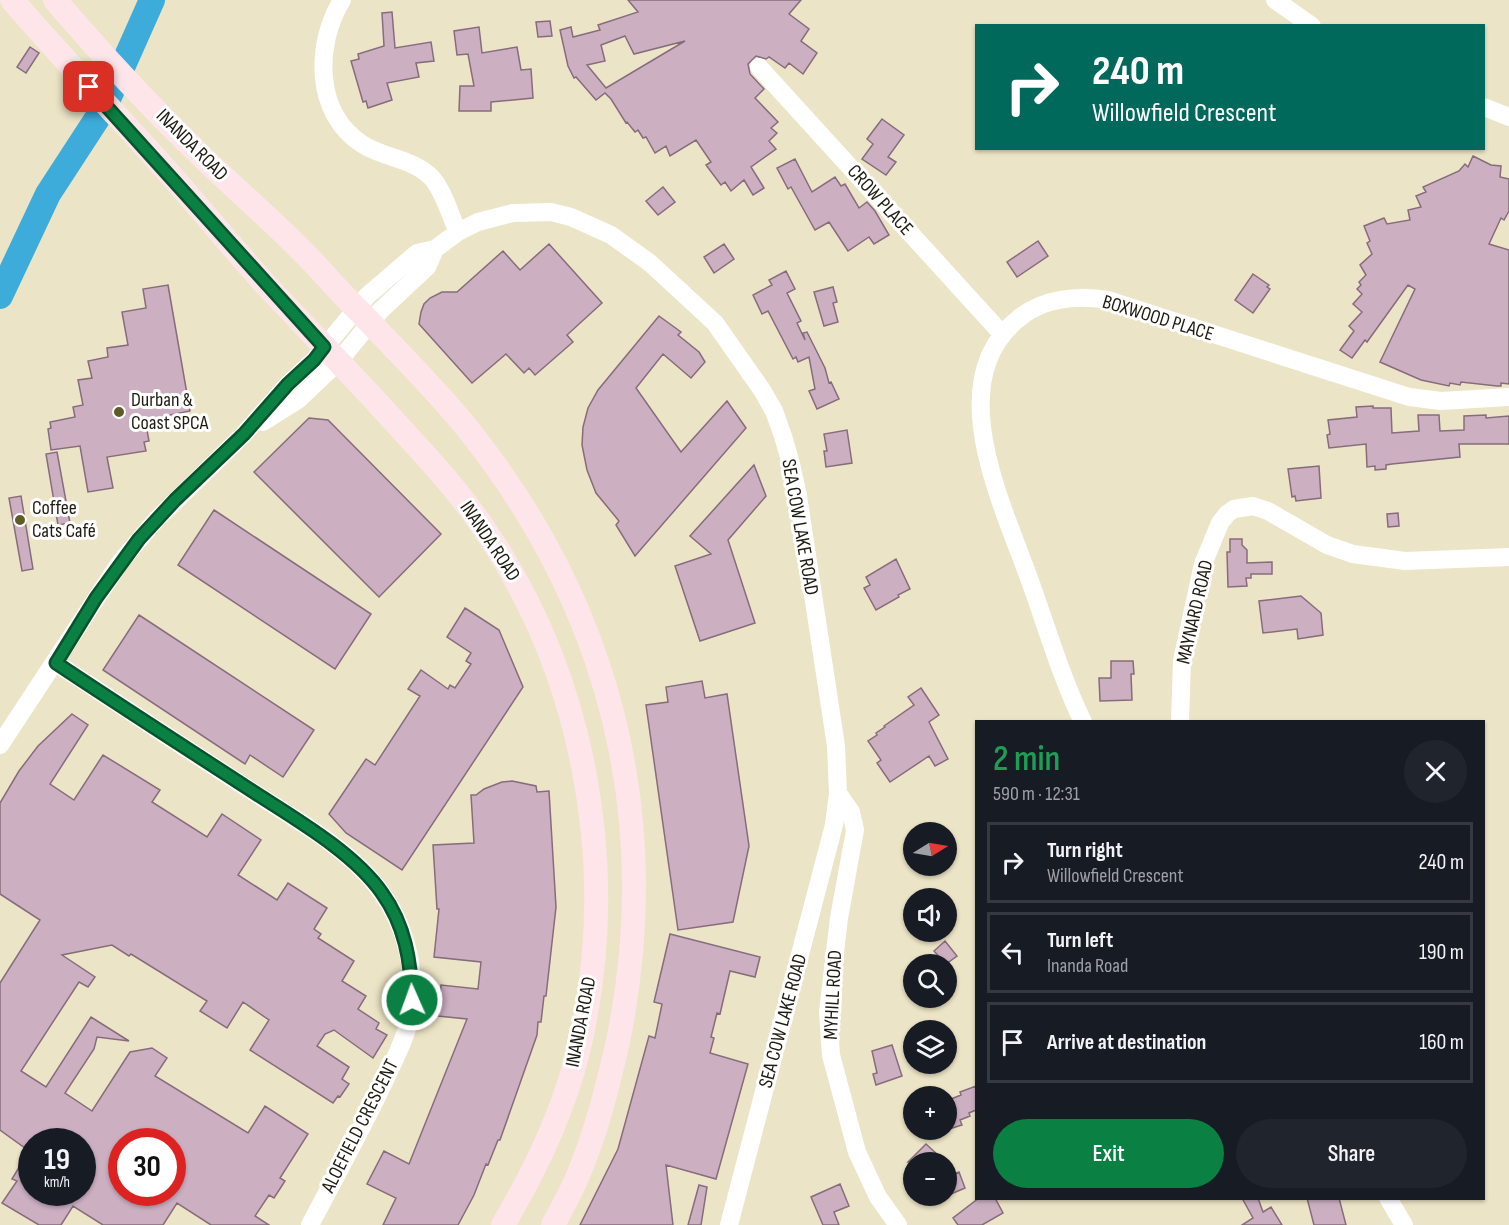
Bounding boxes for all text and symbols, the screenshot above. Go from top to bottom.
text: 240 m [1092,46,1184,97]
icon: right [993,48,1071,126]
pin [63,61,114,112]
icon: arrive [72,70,105,103]
text: Willowfield Crescent [1092,97,1277,129]
street label: INANDA ROAD [151,104,233,186]
street label: CROW PLACE [842,160,918,240]
street label: BOXWOOD PLACE [1099,290,1217,346]
place label: Durban & Coast SPCA [131,388,209,435]
marker: Durban & Coast SPCA [112,405,126,419]
street label: SEA COW LAKE ROAD [776,457,824,597]
place label: Coffee Cats Café [32,496,96,543]
street label: INANDA ROAD [454,496,526,586]
marker: Coffee Cats Café [13,513,27,527]
street label: MAYNARD ROAD [1171,558,1219,666]
text: 2 min [993,738,1060,781]
button: close [1404,740,1467,803]
text: 590 m · 12:31 [993,782,1080,806]
north arrow [903,822,957,876]
map controls [903,822,957,1206]
text: Turn right [1047,837,1123,864]
icon: right [996,846,1029,879]
text: 240 m [1418,849,1464,876]
text: Willowfield Crescent [1047,864,1184,888]
button: sound [903,888,957,942]
text: Turn left [1047,927,1113,954]
icon: left [996,936,1029,969]
text: 190 m [1419,939,1464,966]
street label: MYHILL ROAD [819,950,847,1040]
street label: SEA COW LAKE ROAD [754,951,812,1091]
button: search [903,954,957,1008]
text: Inanda Road [1047,954,1128,978]
position arrow [380,968,444,1032]
street label: INANDA ROAD [560,975,602,1069]
button: layers [903,1020,957,1074]
icon: arrive [996,1026,1029,1059]
text: Arrive at destination [1047,1029,1206,1056]
text: 160 m [1419,1029,1464,1056]
street label: ALOEFIELD CRESCENT [316,1055,404,1198]
button: + [903,1086,957,1140]
button: Exit [993,1119,1224,1188]
button: Share [1236,1119,1467,1188]
speed limit sign: 30 [108,1128,186,1206]
text: 19 [44,1142,70,1178]
button: − [903,1152,957,1206]
text: km/h [44,1173,70,1192]

